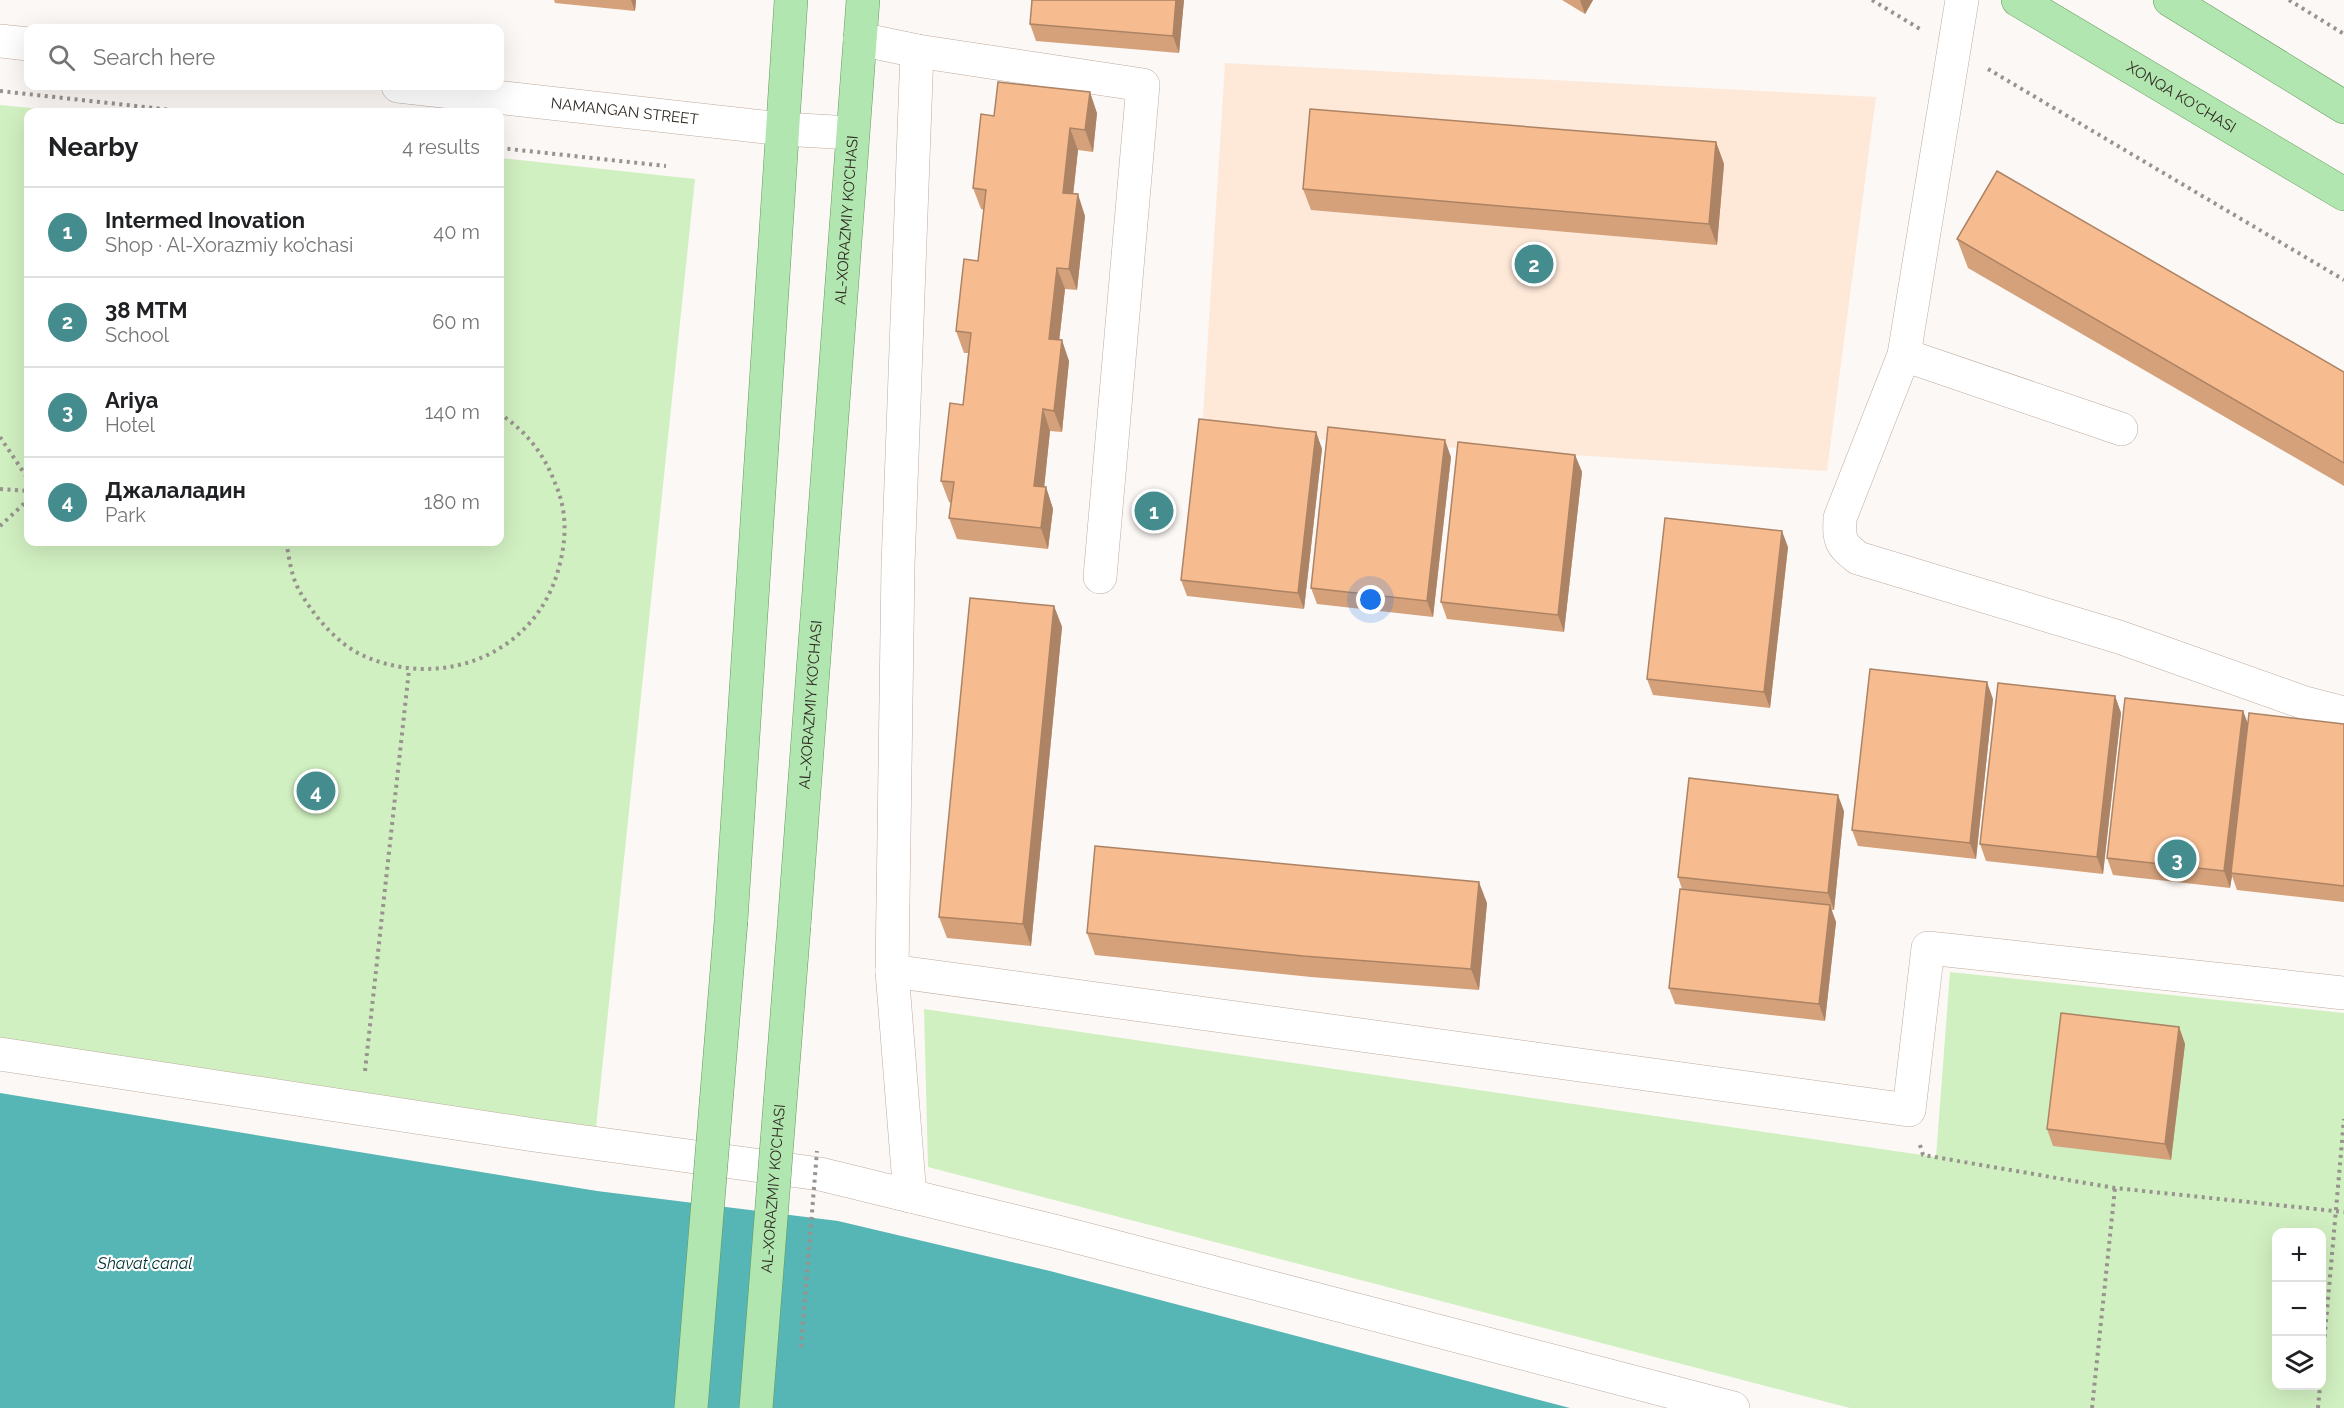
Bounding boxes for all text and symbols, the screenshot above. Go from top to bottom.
search box [24,24,504,90]
icon: search [45,41,78,74]
text: Search here [93,44,215,70]
street label: XONQA KO'CHASI [2123,58,2239,137]
street label: NAMANGAN STREET [550,94,699,129]
text: Nearby [48,132,138,162]
text: 4 results [402,135,480,159]
street label: AL-XORAZMIY KO’CHASI [831,135,862,305]
text: Intermed Inovation [105,207,305,233]
text: 1 [63,220,72,244]
text: 40 m [433,220,480,244]
text: Shop · Al-Xorazmiy ko’chasi [105,233,353,257]
pin: 2 [1514,242,1553,286]
text: 38 MTM [105,297,188,323]
text: 2 [62,310,73,334]
text: 60 m [432,310,480,334]
text: School [105,323,169,347]
text: Ariya [105,387,158,413]
text: 3 [62,400,73,424]
text: 140 m [425,400,480,424]
text: Hotel [105,413,155,437]
text: Джалаладин [105,477,246,503]
pin: 1 [1134,488,1174,534]
text: 4 [62,490,73,514]
text: 180 m [424,490,480,514]
text: Park [105,503,146,527]
your location [1356,585,1385,614]
street label: AL-XORAZMIY KO’CHASI [795,619,826,790]
pin: 4 [296,768,336,814]
pin: 3 [2158,836,2196,882]
street label: AL-XORAZMIY KO’CHASI [758,1103,789,1274]
map controls [2272,1228,2326,1390]
button: + [2272,1228,2326,1282]
water label: Shavat canal [97,1254,192,1273]
button: − [2272,1282,2326,1336]
button: layers [2272,1336,2326,1390]

